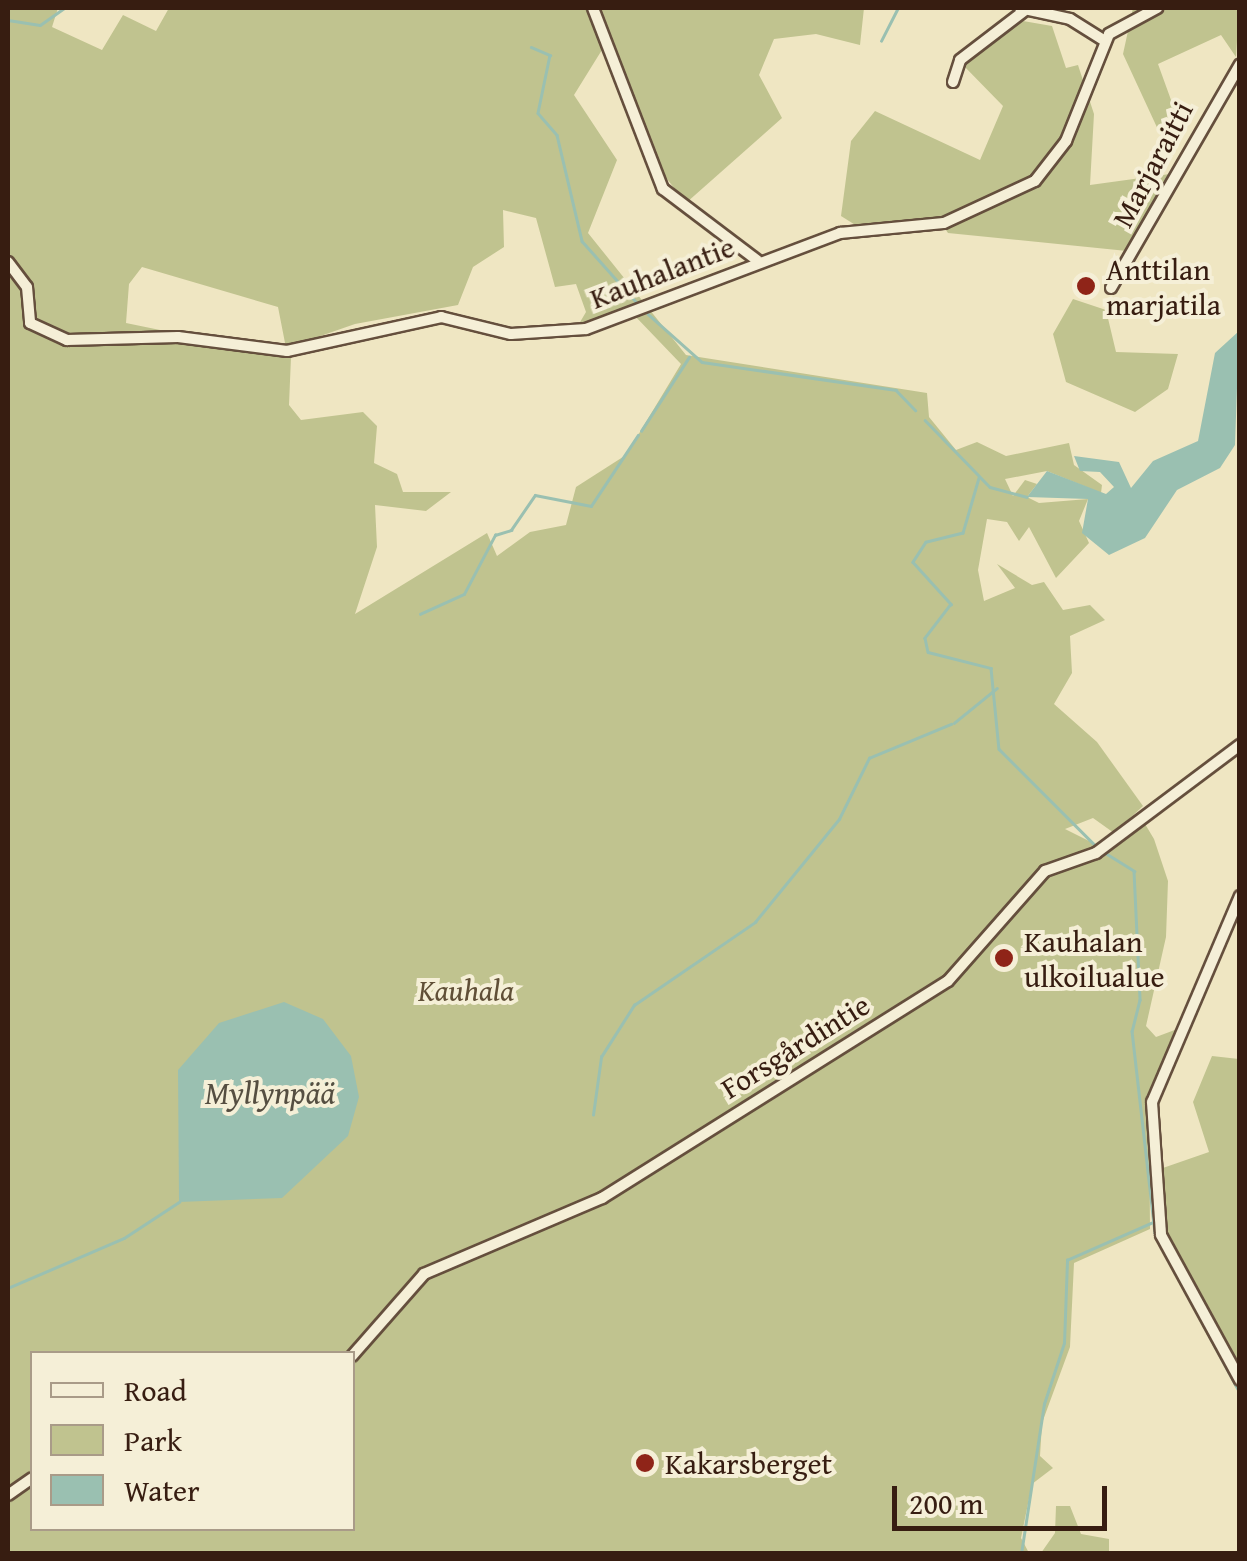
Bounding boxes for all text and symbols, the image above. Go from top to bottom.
street label: Marjaraitti [1104,95,1200,233]
street label: Kauhalantie [585,228,739,316]
place label: Anttilan marjatila [1106,251,1221,322]
marker: Anttilan marjatila [1075,275,1097,297]
place label: Kauhalan ulkoilualue [1024,923,1165,994]
marker: Kauhalan ulkoilualue [993,947,1015,969]
park label: Kauhala [418,972,514,1008]
street label: Forsgårdintie [714,986,876,1106]
water label: Myllynpää [205,1074,335,1112]
legend [30,1351,355,1531]
text: Road [124,1368,187,1412]
text: Park [124,1418,182,1462]
place label: Kakarsberget [665,1445,832,1481]
marker: Kakarsberget [634,1452,656,1474]
scale bar [897,1466,1112,1528]
text: Water [124,1468,200,1512]
text: 200 m [909,1481,983,1525]

